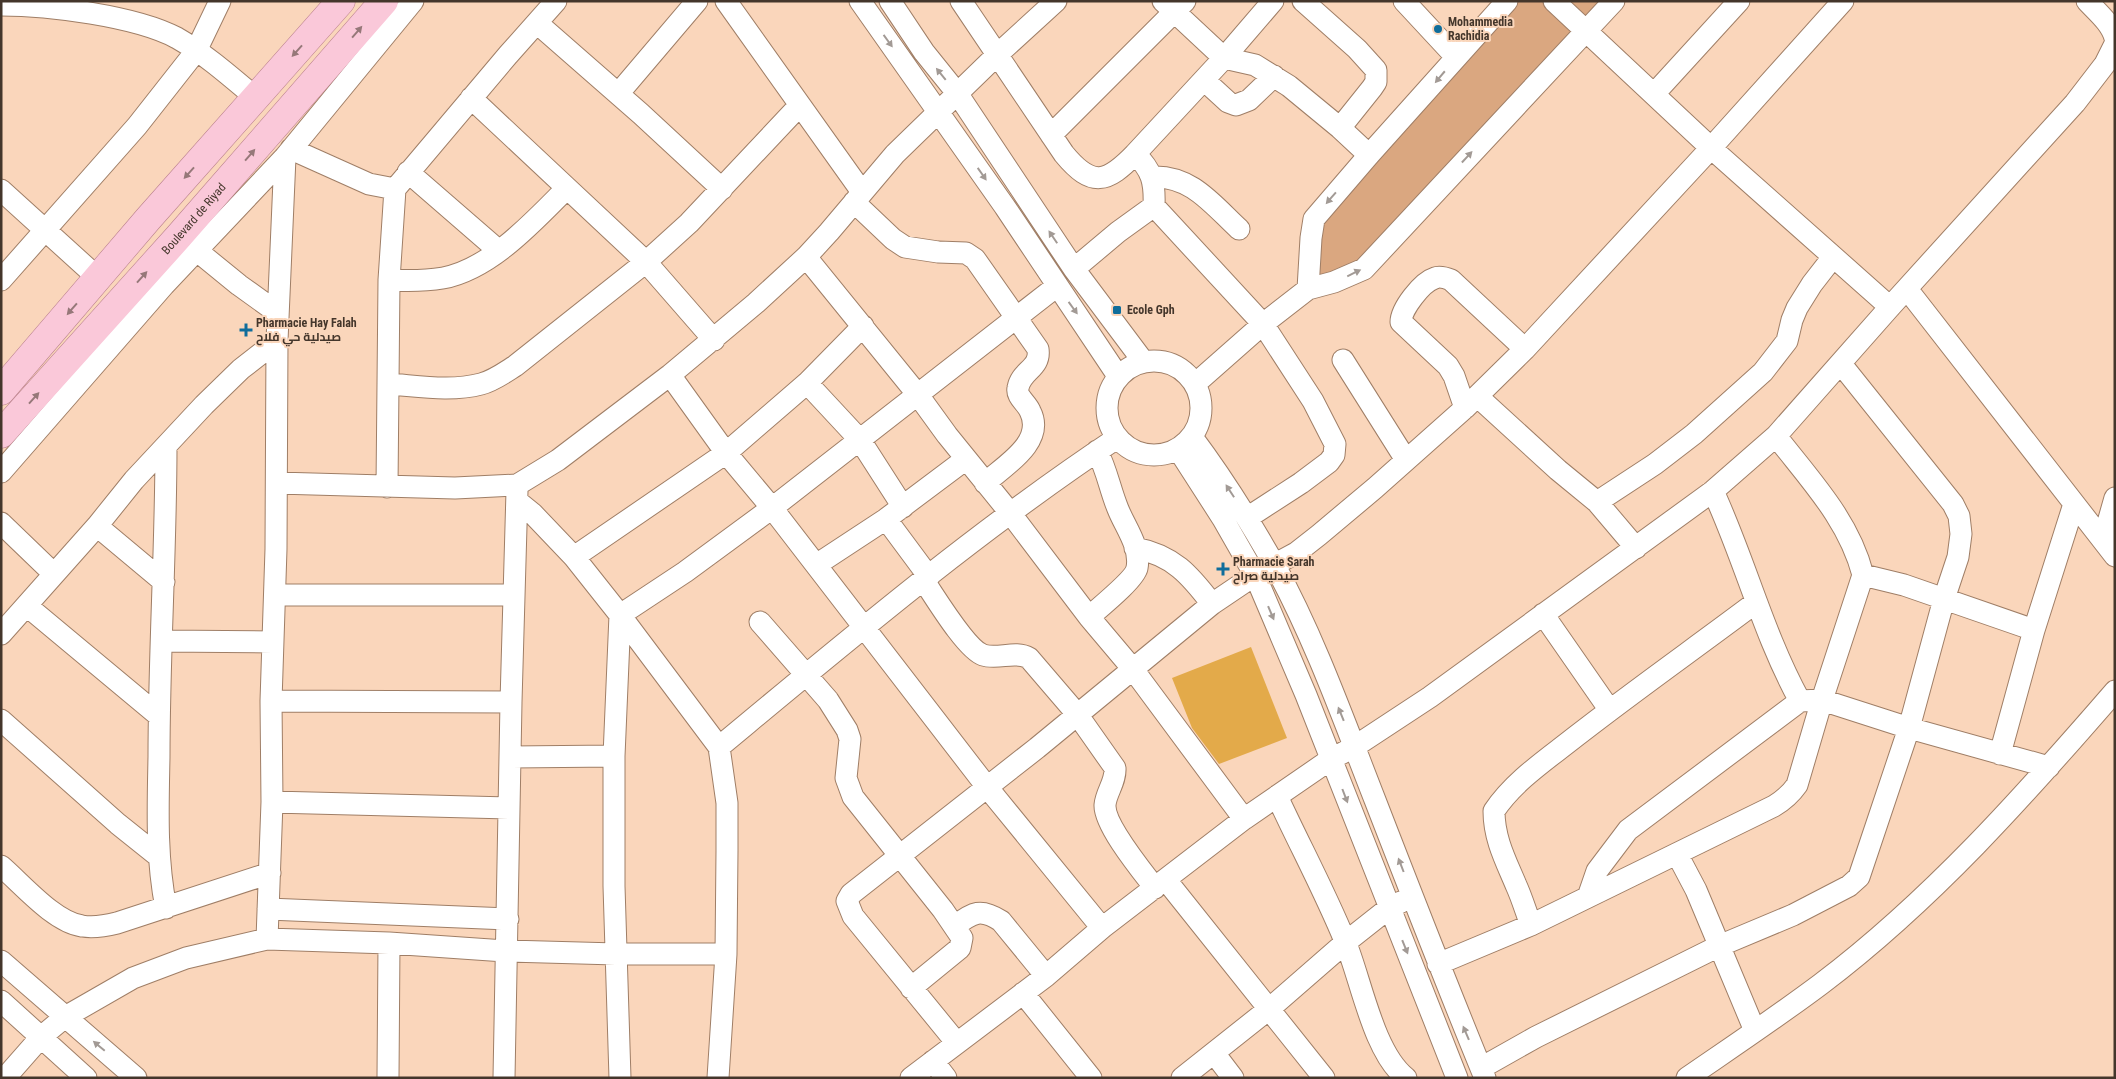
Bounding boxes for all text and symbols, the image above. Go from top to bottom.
place label: Mohammedia Rachidia [1448,15,1513,43]
marker: Mohammedia Rachidia [1432,23,1444,35]
one-way arrow [351,26,362,39]
one-way arrow [883,34,893,48]
one-way arrow [292,45,303,58]
one-way arrow [936,68,947,81]
one-way arrow [1434,70,1445,83]
one-way arrow [244,148,255,161]
one-way arrow [1461,152,1473,164]
one-way arrow [183,166,195,178]
one-way arrow [977,167,987,180]
street label: Boulevard de Riyad [159,180,229,257]
one-way arrow [1325,191,1337,203]
one-way arrow [1048,230,1058,244]
one-way arrow [1347,269,1361,277]
one-way arrow [136,271,148,283]
one-way arrow [1068,301,1078,315]
one-way arrow [66,302,77,315]
place label: Ecole Gph [1127,303,1175,317]
marker: Ecole Gph [1111,304,1123,316]
place label: Pharmacie Hay Falah صيدلية حي فلاح [256,316,357,347]
marker: Pharmacie Hay Falah صيدلية حي فلاح [240,324,252,336]
one-way arrow [28,392,40,404]
one-way arrow [1225,484,1234,498]
place label: Pharmacie Sarah صيدلية صراح [1233,555,1315,585]
marker: Pharmacie Sarah صيدلية صراح [1217,563,1229,575]
one-way arrow [1268,606,1276,620]
one-way arrow [1337,706,1345,721]
one-way arrow [1342,789,1350,803]
one-way arrow [1396,858,1404,872]
one-way arrow [1401,940,1409,955]
one-way arrow [1462,1026,1470,1040]
one-way arrow [93,1041,105,1052]

